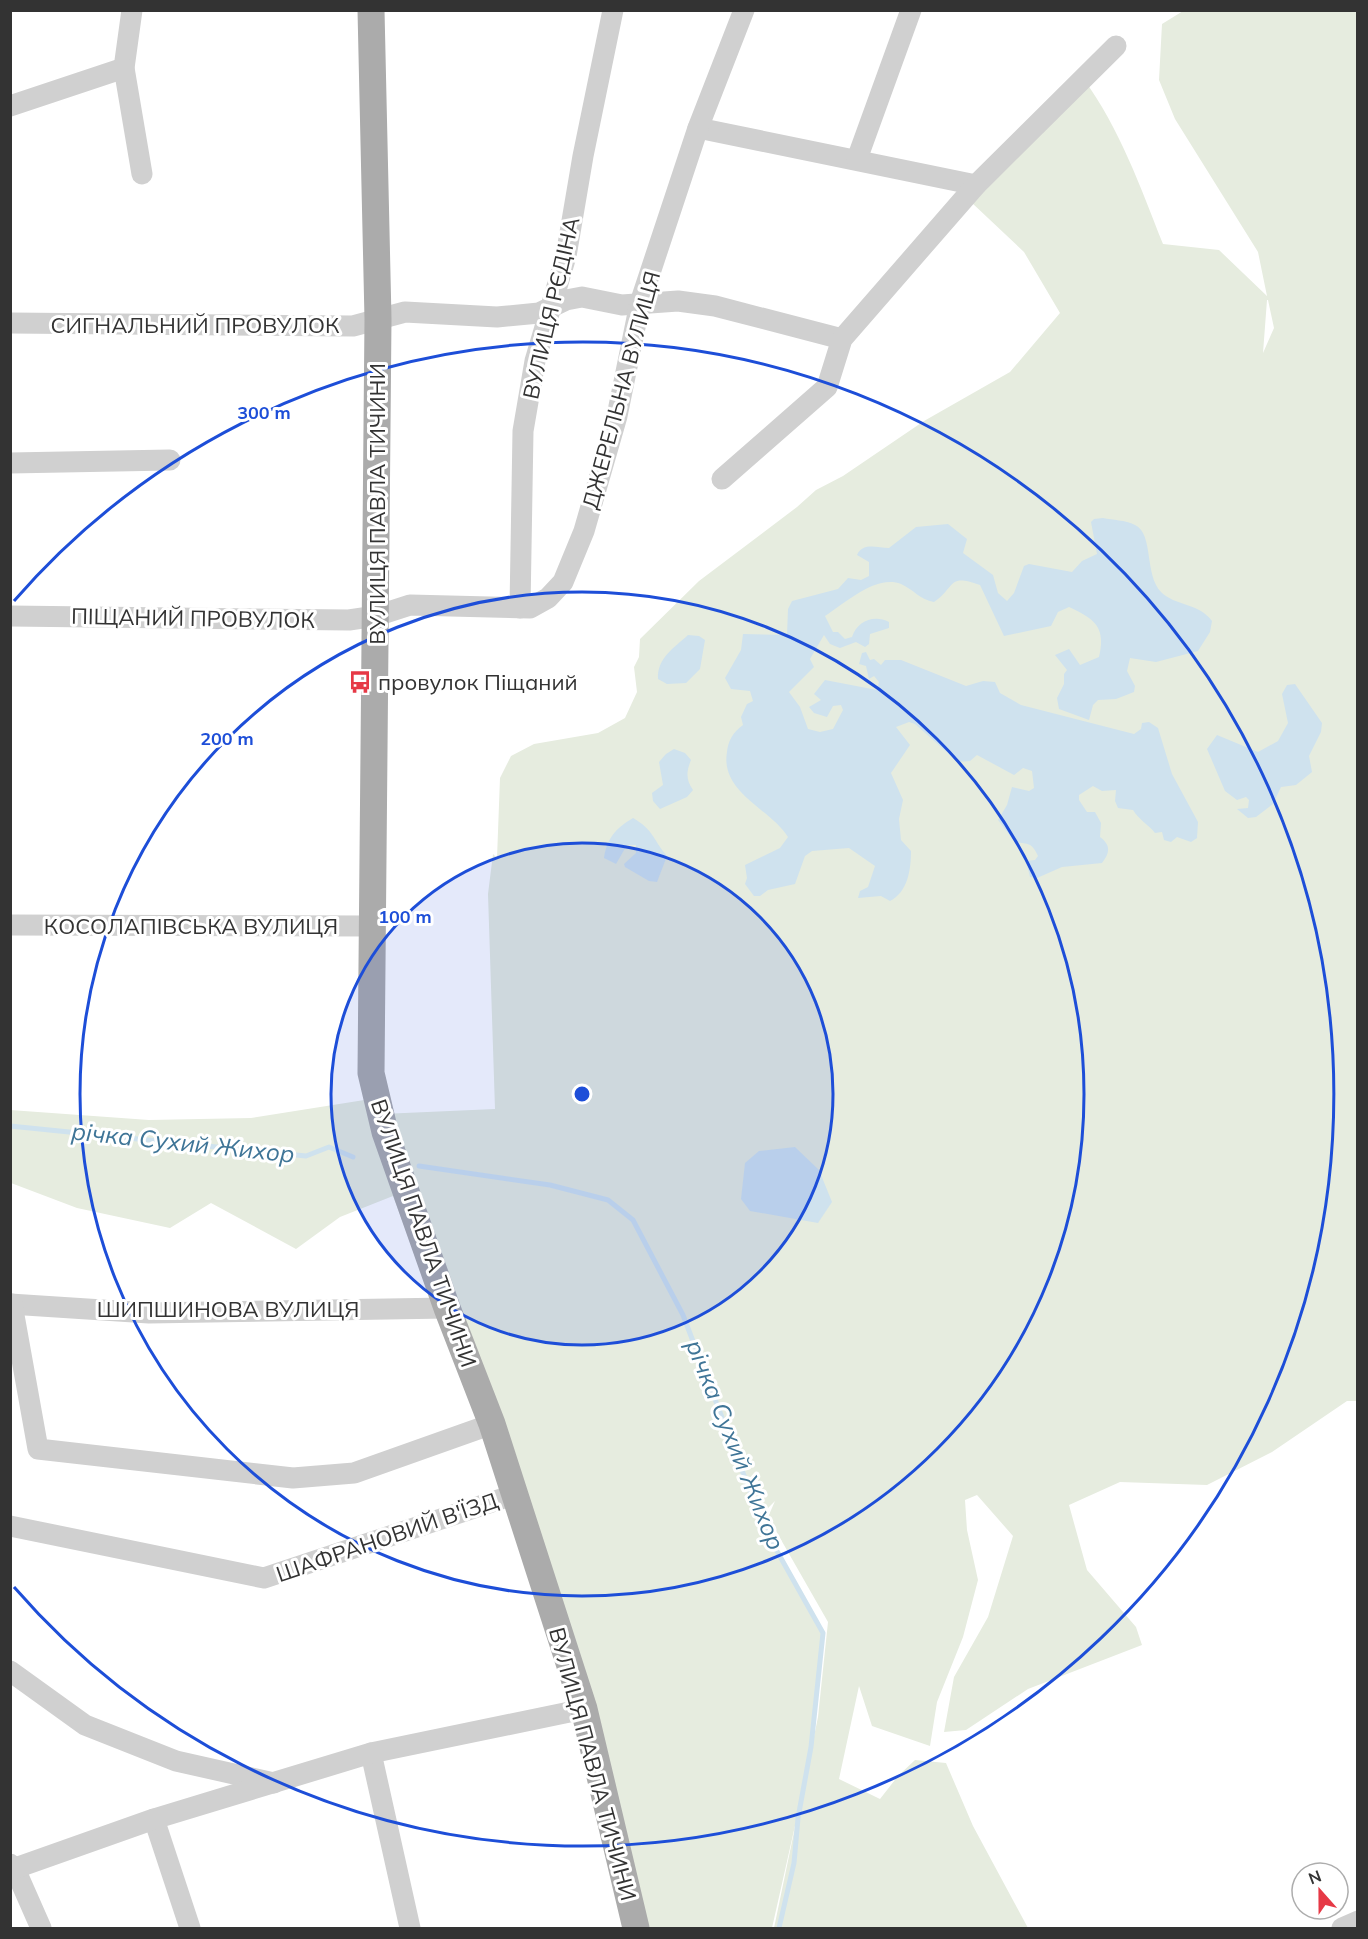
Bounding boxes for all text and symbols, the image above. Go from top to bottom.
street label: ВУЛИЦЯ РЄДІНА [516,214,586,402]
street label: ДЖЕРЕЛЬНА ВУЛИЦЯ [576,268,666,512]
street label: СИГНАЛЬНИЙ ПРОВУЛОК [51,311,340,339]
street label: ВУЛИЦЯ ПАВЛА ТИЧИНИ [363,363,391,645]
text: 300 m [237,401,291,424]
street label: ПІЩАНИЙ ПРОВУЛОК [71,602,316,634]
place label: провулок Піщаний [378,668,578,696]
bus stop icon: провулок Піщаний [347,669,373,695]
text: 200 m [200,727,254,750]
text: 100 m [378,905,432,928]
street label: КОСОЛАПІВСЬКА ВУЛИЦЯ [44,912,338,940]
centre of rings [572,1084,592,1104]
street label: ВУЛИЦЯ ПАВЛА ТИЧИНИ [365,1095,483,1371]
water label: річка Сухий Жихор [70,1115,296,1169]
street label: ШИПШИНОВА ВУЛИЦЯ [97,1295,359,1323]
water label: річка Сухий Жихор [680,1335,792,1554]
street label: ШАФРАНОВИЙ В'ЇЗД [272,1486,502,1588]
street label: ВУЛИЦЯ ПАВЛА ТИЧИНИ [543,1624,643,1904]
north arrow [1290,1861,1350,1921]
text: N [1305,1865,1324,1888]

